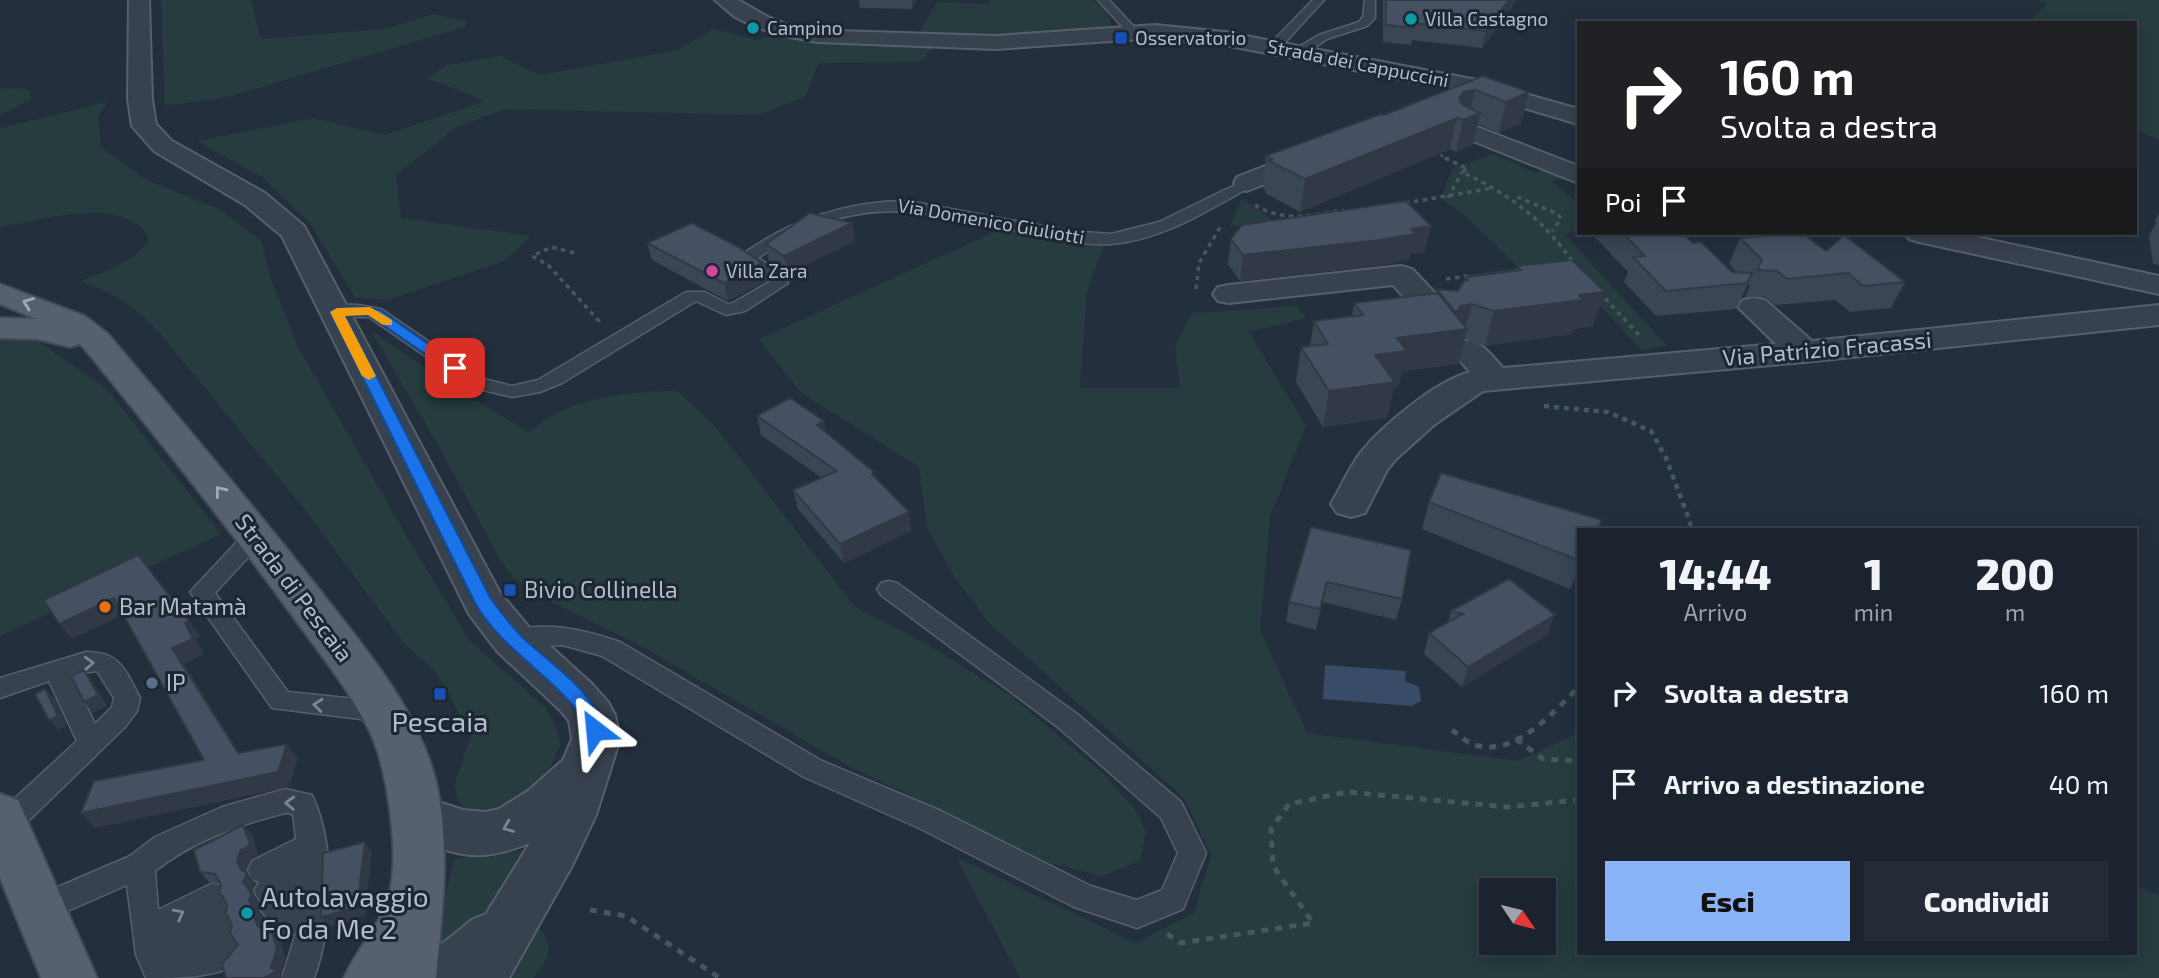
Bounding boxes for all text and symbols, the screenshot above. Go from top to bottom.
place label: Villa Castagno [1425,7,1548,30]
marker: Villa Castagno [1403,11,1419,27]
place label: Campino [767,16,842,39]
marker: Campino [745,20,761,36]
place label: Osservatorio [1135,26,1246,49]
marker: Osservatorio [1113,30,1129,46]
street label: Strada dei Cappuccini [1265,34,1451,91]
text: 160 m [1720,46,1855,105]
icon: right [1605,49,1696,140]
text: Svolta a destra [1720,106,1938,144]
icon: arrive [1655,182,1693,220]
text: Poi [1605,186,1641,217]
street label: Via Domenico Giuliotti [896,193,1086,248]
place label: Villa Zara [726,259,807,282]
marker: Villa Zara [704,263,720,279]
one-way arrow [23,297,35,311]
street label: Via Patrizio Fracassi [1721,325,1933,371]
pin [425,338,485,398]
icon: arrive [436,349,474,387]
one-way arrow [215,486,228,498]
street label: Strada di Pescaia [230,508,360,667]
text: 14:44 [1659,548,1771,598]
text: 1 [1864,548,1883,598]
text: 200 [1975,548,2055,598]
place label: Bivio Collinella [524,575,678,603]
marker: Bivio Collinella [502,582,518,598]
place label: Bar Matamà [119,592,247,620]
text: Arrivo [1684,598,1747,626]
text: min [1854,598,1893,626]
text: m [2005,598,2025,626]
marker: Bar Matamà [97,599,113,615]
one-way arrow [84,656,95,671]
place label: IP [166,668,186,696]
icon: right [1605,674,1643,712]
marker: IP [144,675,160,691]
text: Svolta a destra [1664,677,1849,708]
text: 160 m [2040,677,2109,708]
marker: Pescaia [432,686,448,702]
position arrow [558,693,632,767]
one-way arrow [312,698,324,713]
place label: Pescaia [392,704,489,738]
icon: arrive [1605,765,1643,803]
text: Arrivo a destinazione [1664,768,1925,799]
text: 40 m [2049,768,2109,799]
one-way arrow [284,795,295,810]
one-way arrow [503,818,515,832]
button: Esci [1605,861,1850,941]
button: Condividi [1864,861,2109,941]
north arrow [1479,878,1556,956]
map controls [1479,878,1556,955]
place label: Autolavaggio Fo da Me 2 [261,879,429,945]
marker: Autolavaggio Fo da Me 2 [239,905,255,921]
one-way arrow [172,909,185,922]

